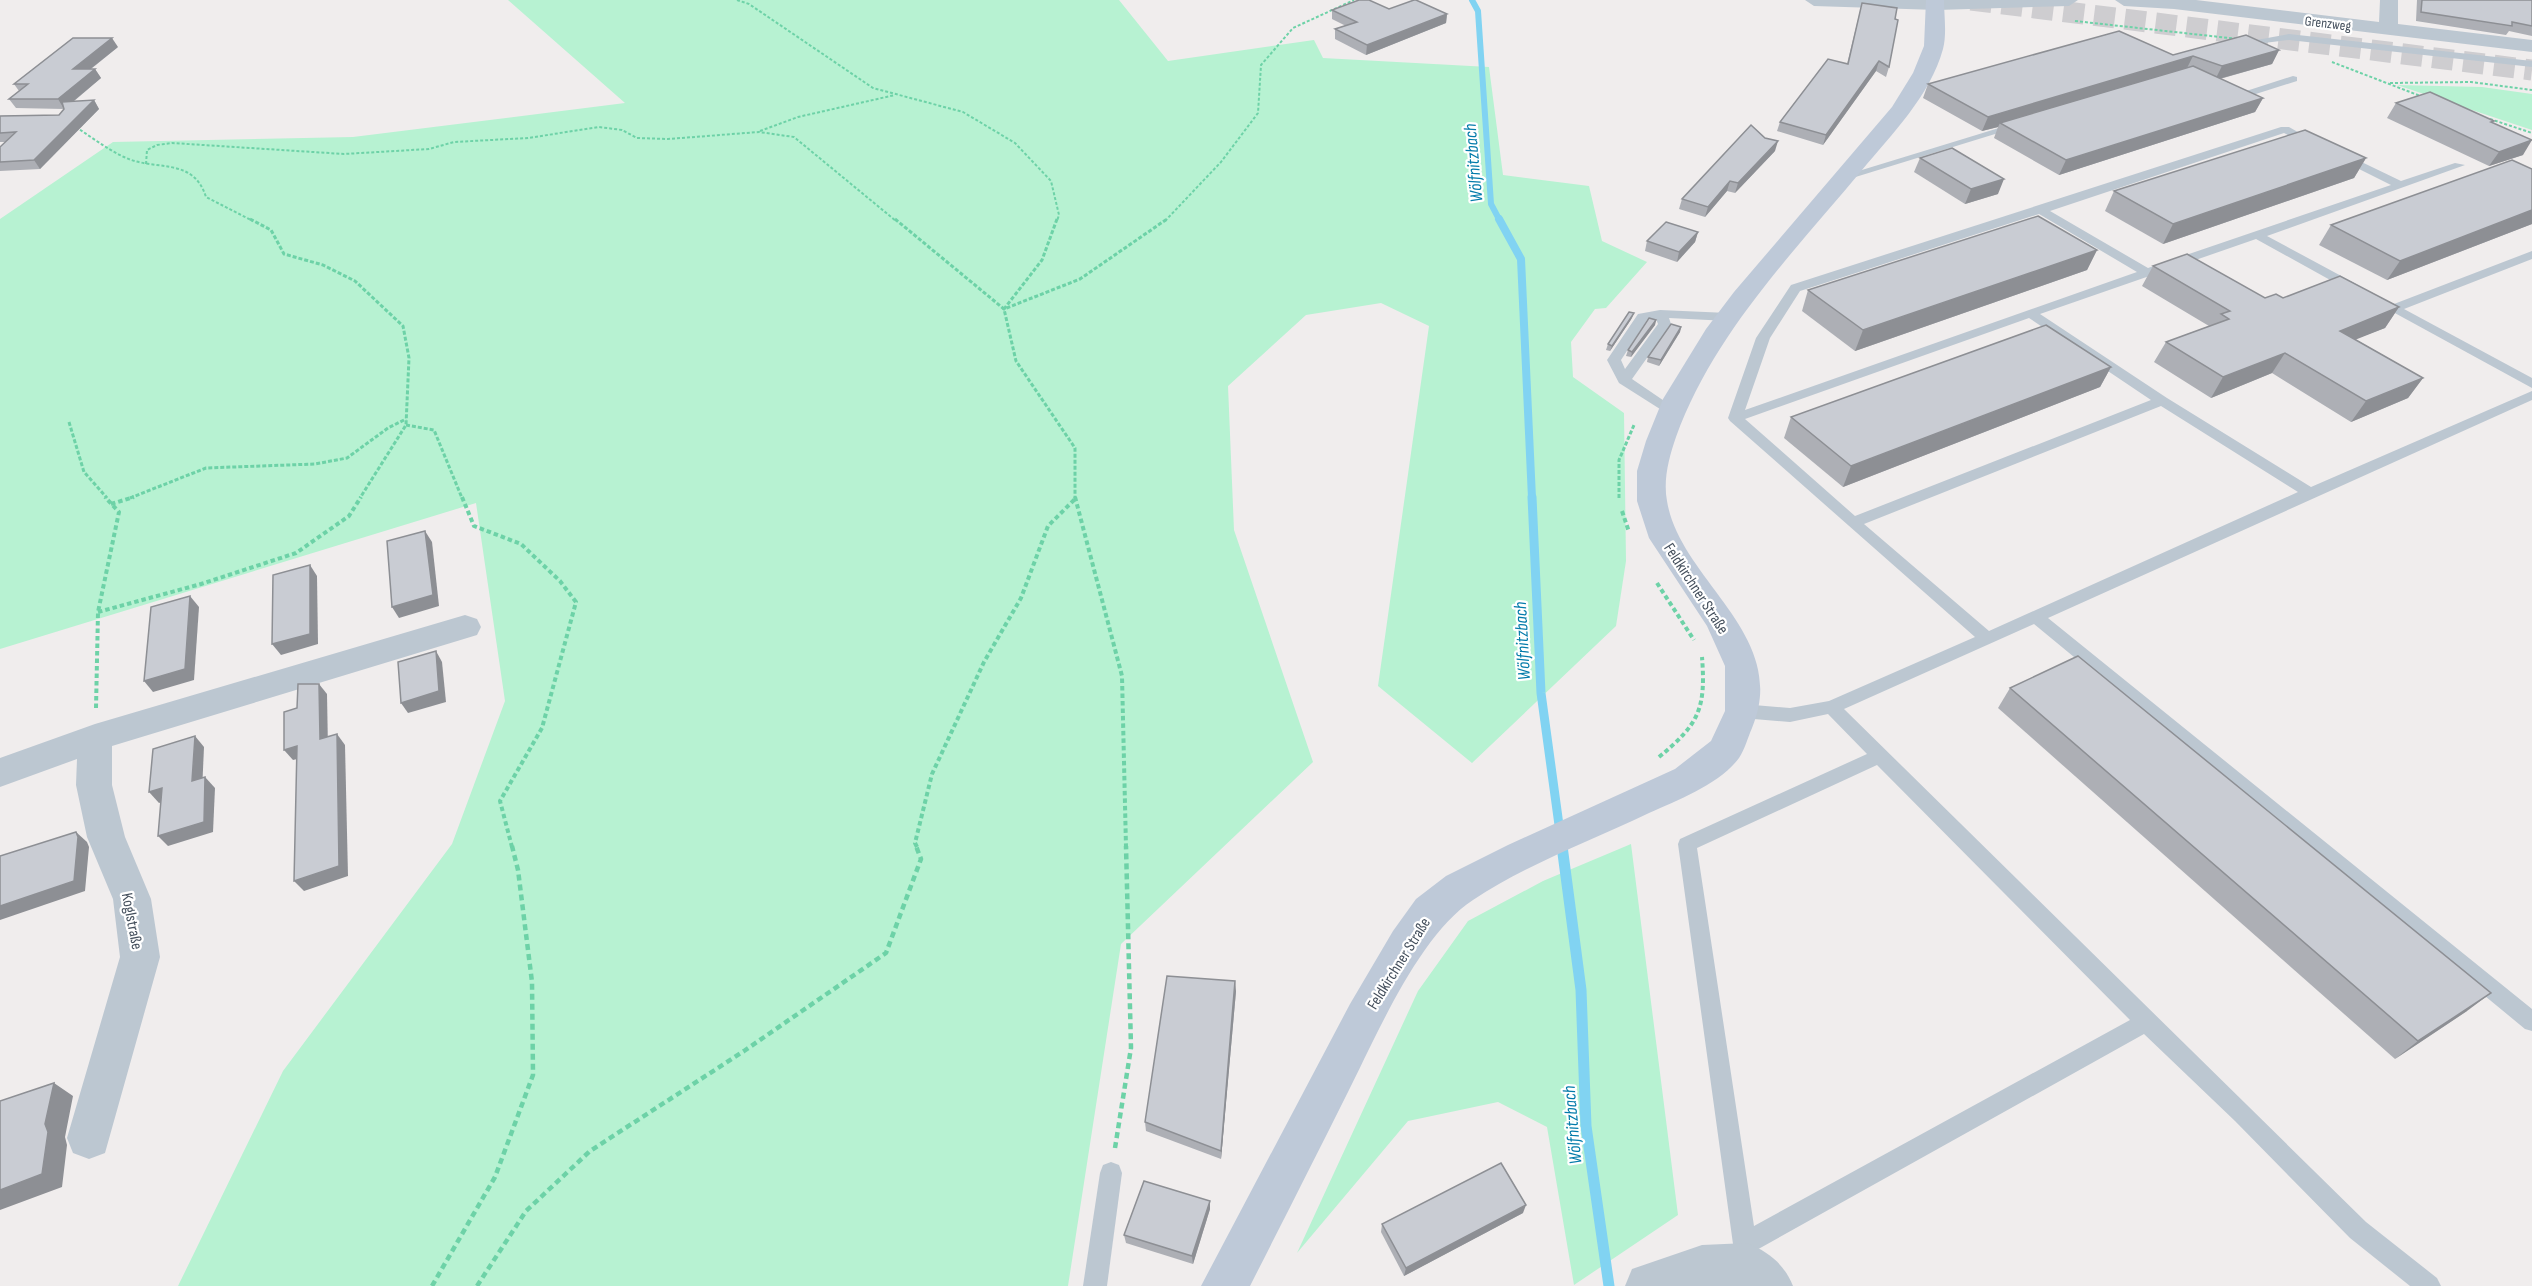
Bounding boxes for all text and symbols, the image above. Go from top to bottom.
street label: Grenzweg [2304,12,2352,35]
water label: Wölfnitzbach [1460,122,1487,203]
street label: Feldkirchner Straße [1659,540,1732,638]
water label: Wölfnitzbach [1510,601,1535,681]
street label: Koglstraße [117,891,146,951]
street label: Feldkirchner Straße [1364,914,1435,1013]
water label: Wölfnitzbach [1559,1084,1586,1165]

